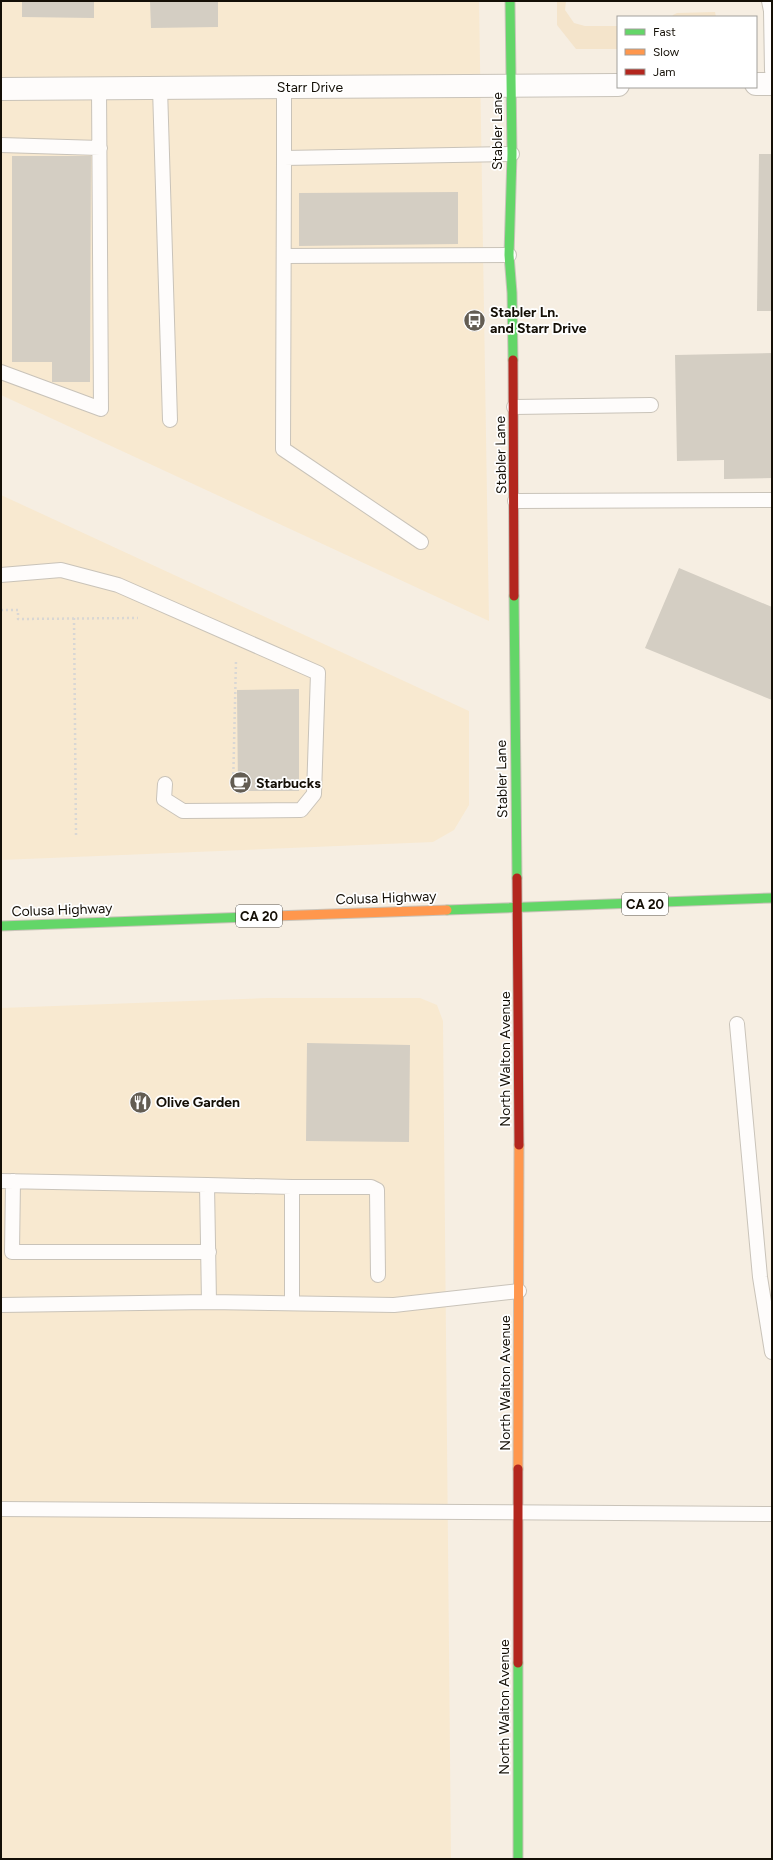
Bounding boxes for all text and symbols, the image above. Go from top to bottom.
legend [617,16,757,88]
text: Fast [653,25,676,39]
text: Slow [653,45,680,59]
text: Jam [653,65,676,79]
street label: Starr Drive [277,79,343,96]
street label: Stabler Lane [489,92,506,170]
place label: Stabler Ln. and Starr Drive [490,304,587,337]
bus stop icon: Stabler Ln. and Starr Drive [462,307,488,333]
street label: Stabler Lane [492,416,510,494]
street label: Stabler Lane [493,740,511,818]
cafe icon: Starbucks [228,770,254,796]
place label: Starbucks [256,775,321,792]
street label: Colusa Highway [335,888,437,908]
road number: CA 20 [622,893,668,915]
street label: Colusa Highway [11,900,113,920]
road number: CA 20 [236,905,282,927]
street label: North Walton Avenue [497,991,514,1127]
restaurant icon: Olive Garden [127,1089,153,1115]
place label: Olive Garden [156,1094,240,1111]
street label: North Walton Avenue [497,1315,514,1451]
street label: North Walton Avenue [496,1639,513,1775]

